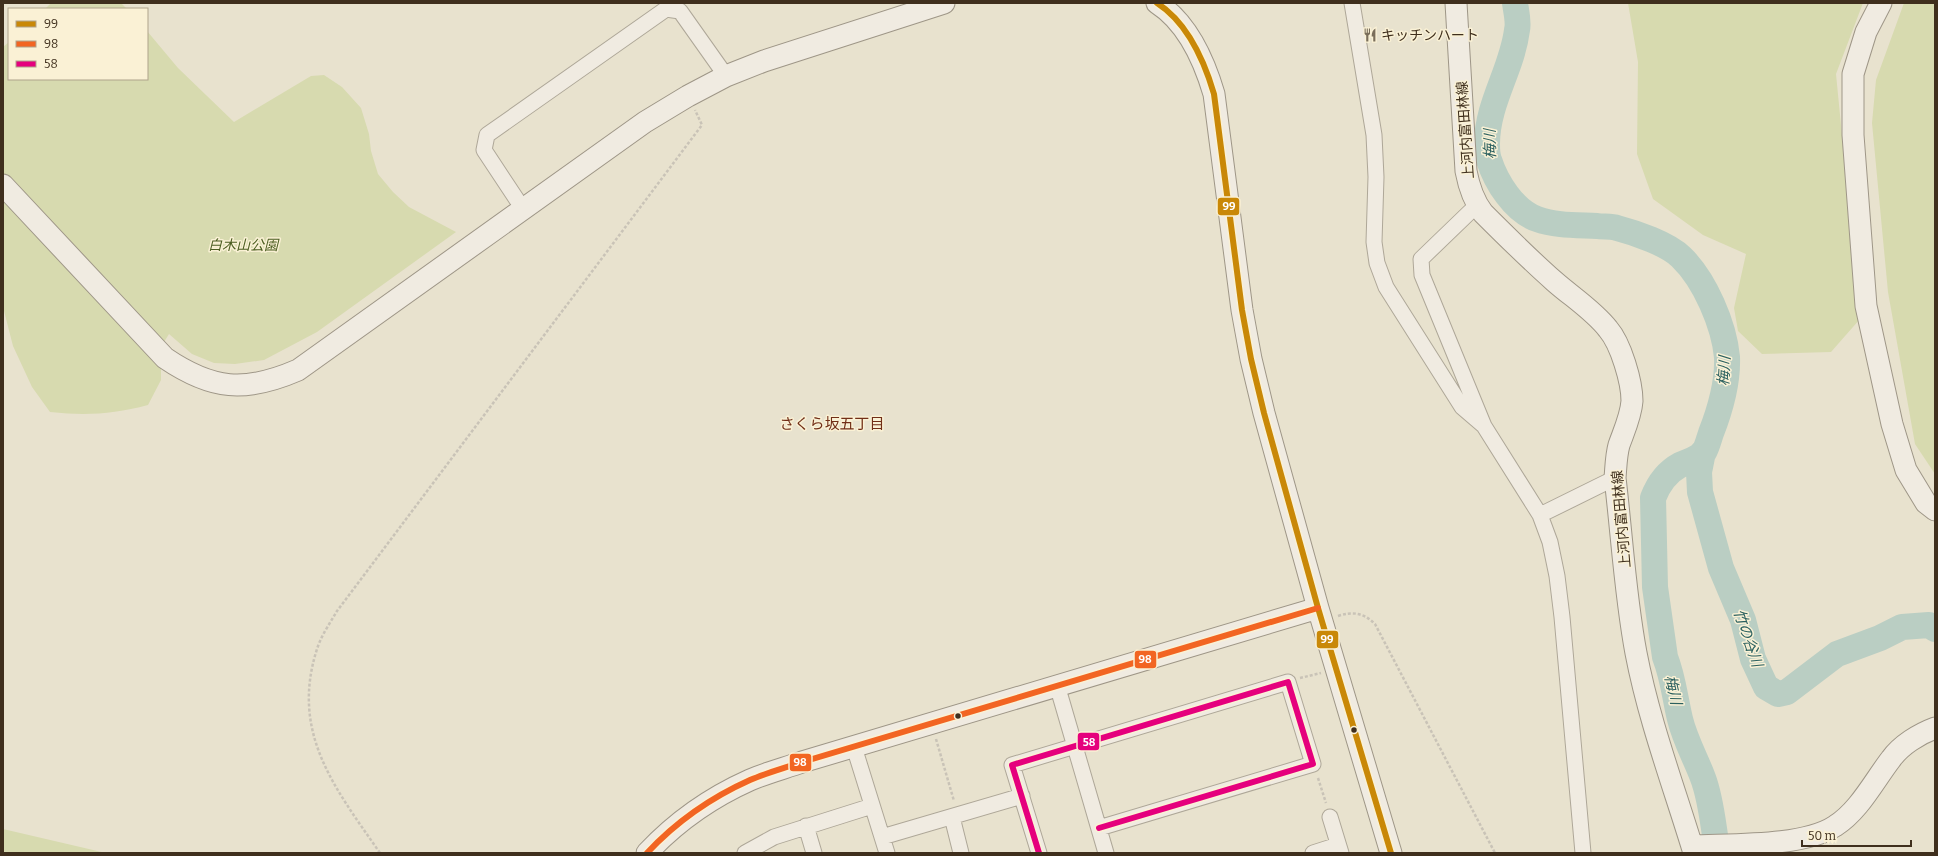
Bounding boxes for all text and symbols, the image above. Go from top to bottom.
legend [8,8,148,80]
text: 99 [44,17,58,31]
restaurant icon: キッチンハート [1362,27,1378,43]
place label: キッチンハート [1381,27,1479,44]
text: 98 [44,37,58,51]
text: 58 [44,57,58,71]
street label: 上河内富田林線 [1454,80,1477,179]
water label: 梅川 [1481,127,1499,159]
line badge: 99 [1217,197,1240,216]
text: 99 [1222,200,1236,213]
park label: 白木山公園 [208,237,280,254]
water label: 梅川 [1714,354,1734,386]
district label: さくら坂五丁目 [779,415,885,433]
street label: 上河内富田林線 [1609,469,1634,569]
water label: 竹の谷川 [1730,607,1767,671]
line badge: 99 [1316,630,1339,649]
text: 99 [1320,633,1334,646]
line badge: 98 [1134,650,1157,669]
text: 98 [1138,653,1152,666]
water label: 梅川 [1661,673,1686,709]
unlabelled marker [953,711,963,721]
unlabelled marker [1349,725,1359,735]
line badge: 58 [1077,732,1100,751]
text: 58 [1083,736,1096,749]
line badge: 98 [789,753,812,772]
text: 98 [793,756,807,769]
scale bar [1802,822,1911,848]
text: 50 m [1808,829,1837,843]

